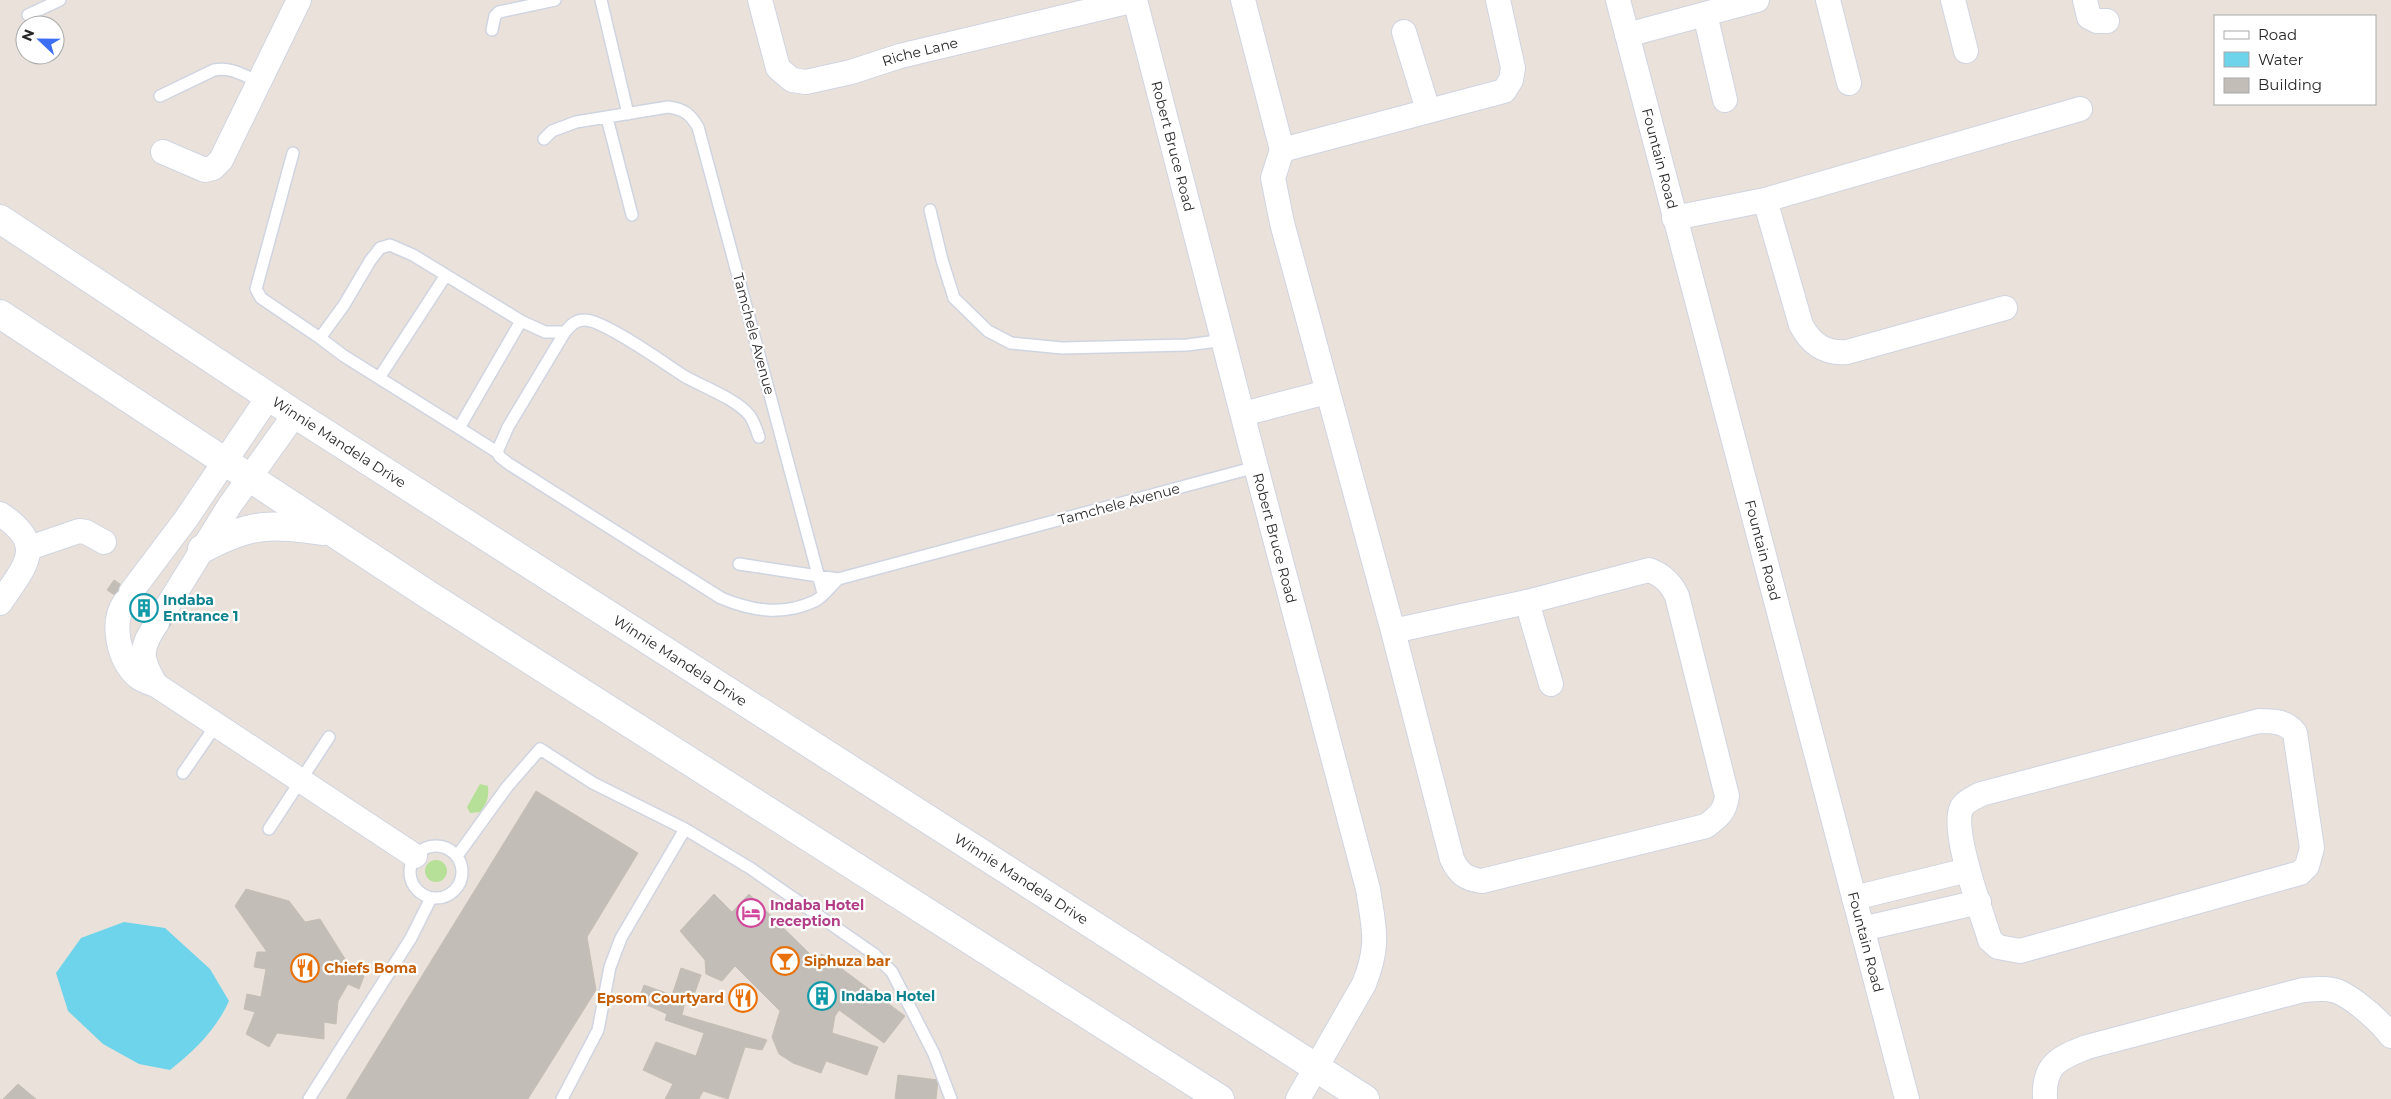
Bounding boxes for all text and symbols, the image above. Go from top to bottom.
north arrow [15,15,65,65]
legend [2214,15,2376,105]
text: Road [2258,25,2297,44]
text: N [17,27,38,44]
street label: Riche Lane [880,33,960,70]
text: Water [2258,50,2304,69]
text: Building [2258,75,2322,94]
street label: Robert Bruce Road [1147,79,1198,213]
street label: Fountain Road [1638,106,1682,211]
street label: Tamchele Avenue [729,271,779,397]
street label: Winnie Mandela Drive [269,393,409,492]
street label: Robert Bruce Road [1249,471,1301,605]
street label: Tamchele Avenue [1056,479,1182,529]
street label: Fountain Road [1741,498,1785,603]
place label: Indaba Entrance 1 [163,591,238,625]
building icon: Indaba Entrance 1 [129,593,159,623]
street label: Winnie Mandela Drive [610,611,751,710]
street label: Winnie Mandela Drive [951,829,1092,928]
street label: Fountain Road [1844,890,1888,994]
place label: Indaba Hotel reception [770,896,864,930]
hotel icon: Indaba Hotel reception [736,898,766,928]
bar icon: Siphuza bar [770,946,800,976]
place label: Siphuza bar [804,952,891,970]
restaurant icon: Chiefs Boma [290,953,320,983]
place label: Chiefs Boma [324,959,417,977]
building icon: Indaba Hotel [807,981,837,1011]
restaurant icon: Epsom Courtyard [728,983,758,1013]
place label: Indaba Hotel [841,987,935,1005]
place label: Epsom Courtyard [597,989,724,1007]

